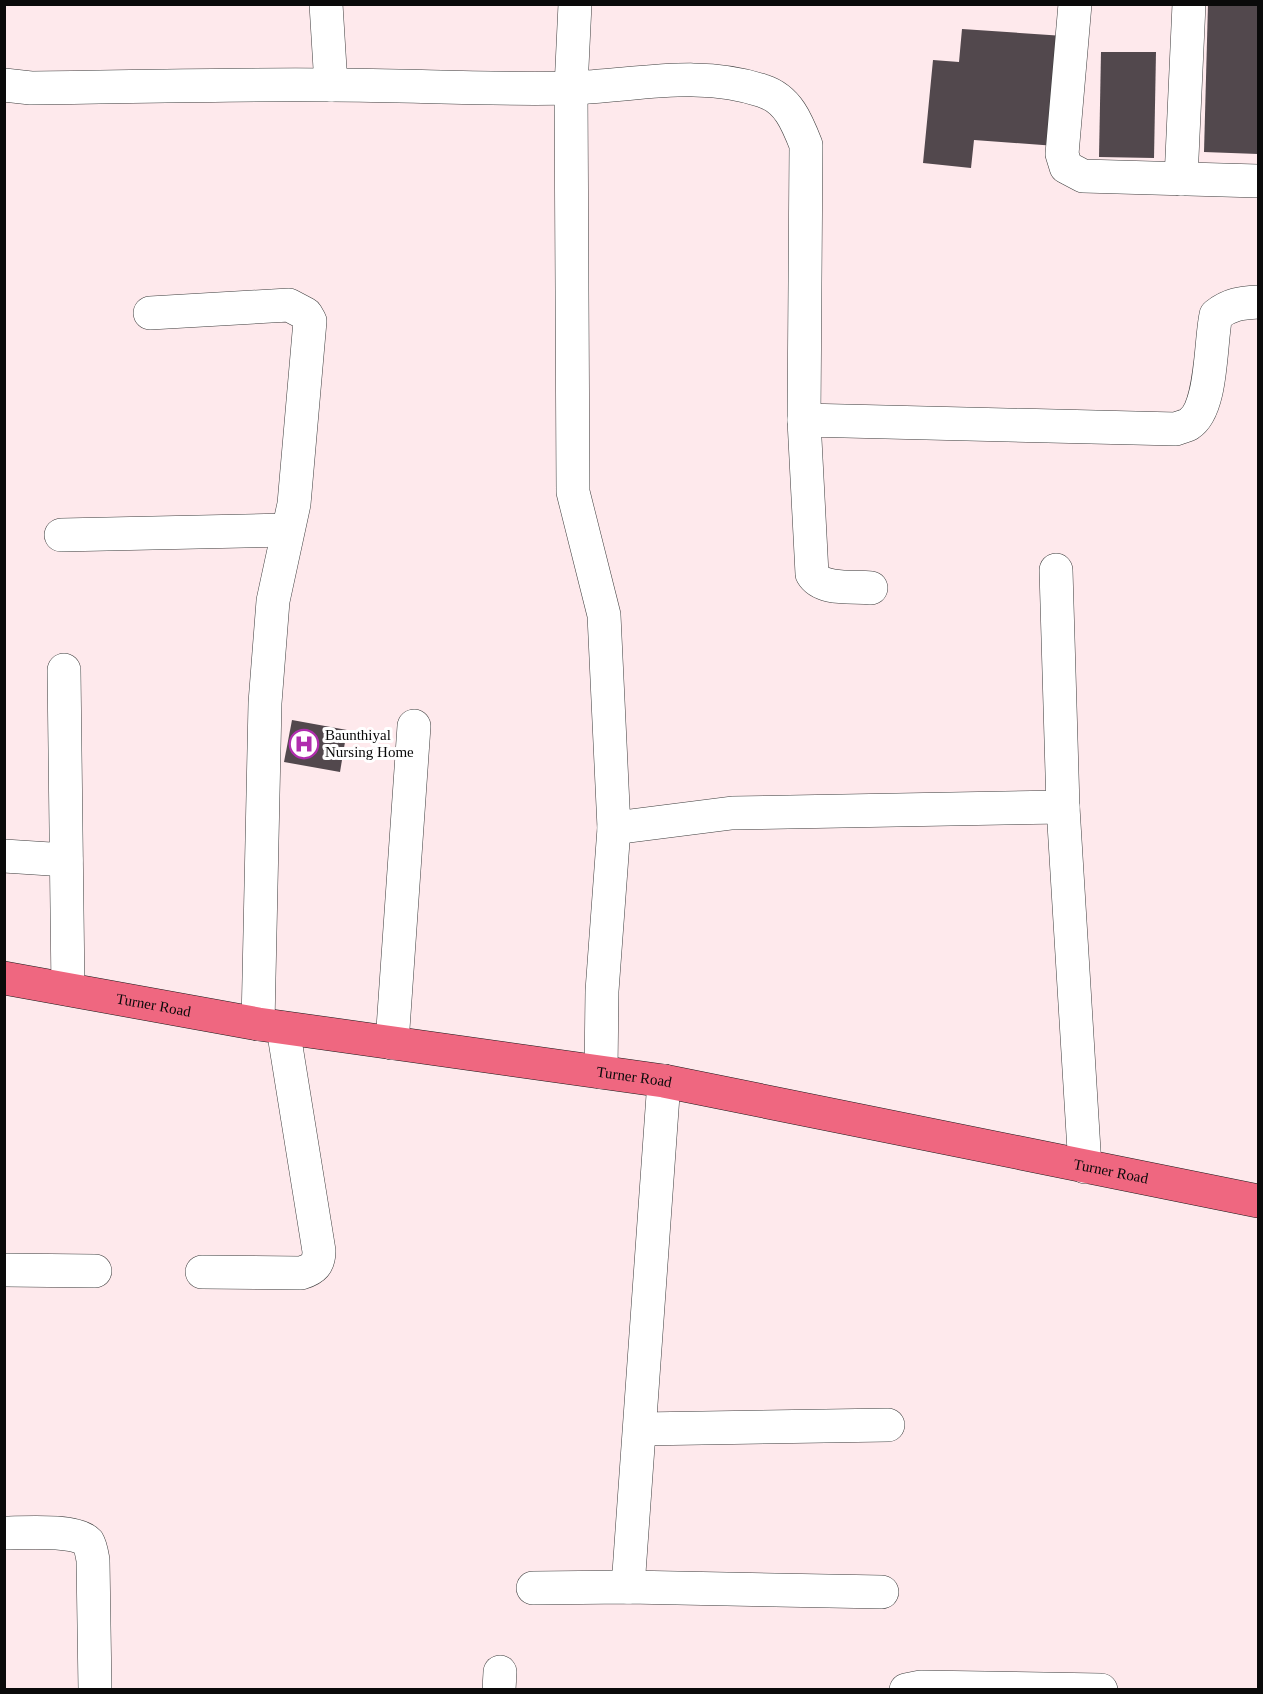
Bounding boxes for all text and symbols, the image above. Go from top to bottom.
place label: Baunthiyal Nursing Home [325,727,414,760]
hospital icon: Baunthiyal Nursing Home [288,728,320,760]
street label: Turner Road [115,990,193,1020]
street label: Turner Road [596,1064,674,1090]
street label: Turner Road [1072,1156,1150,1187]

